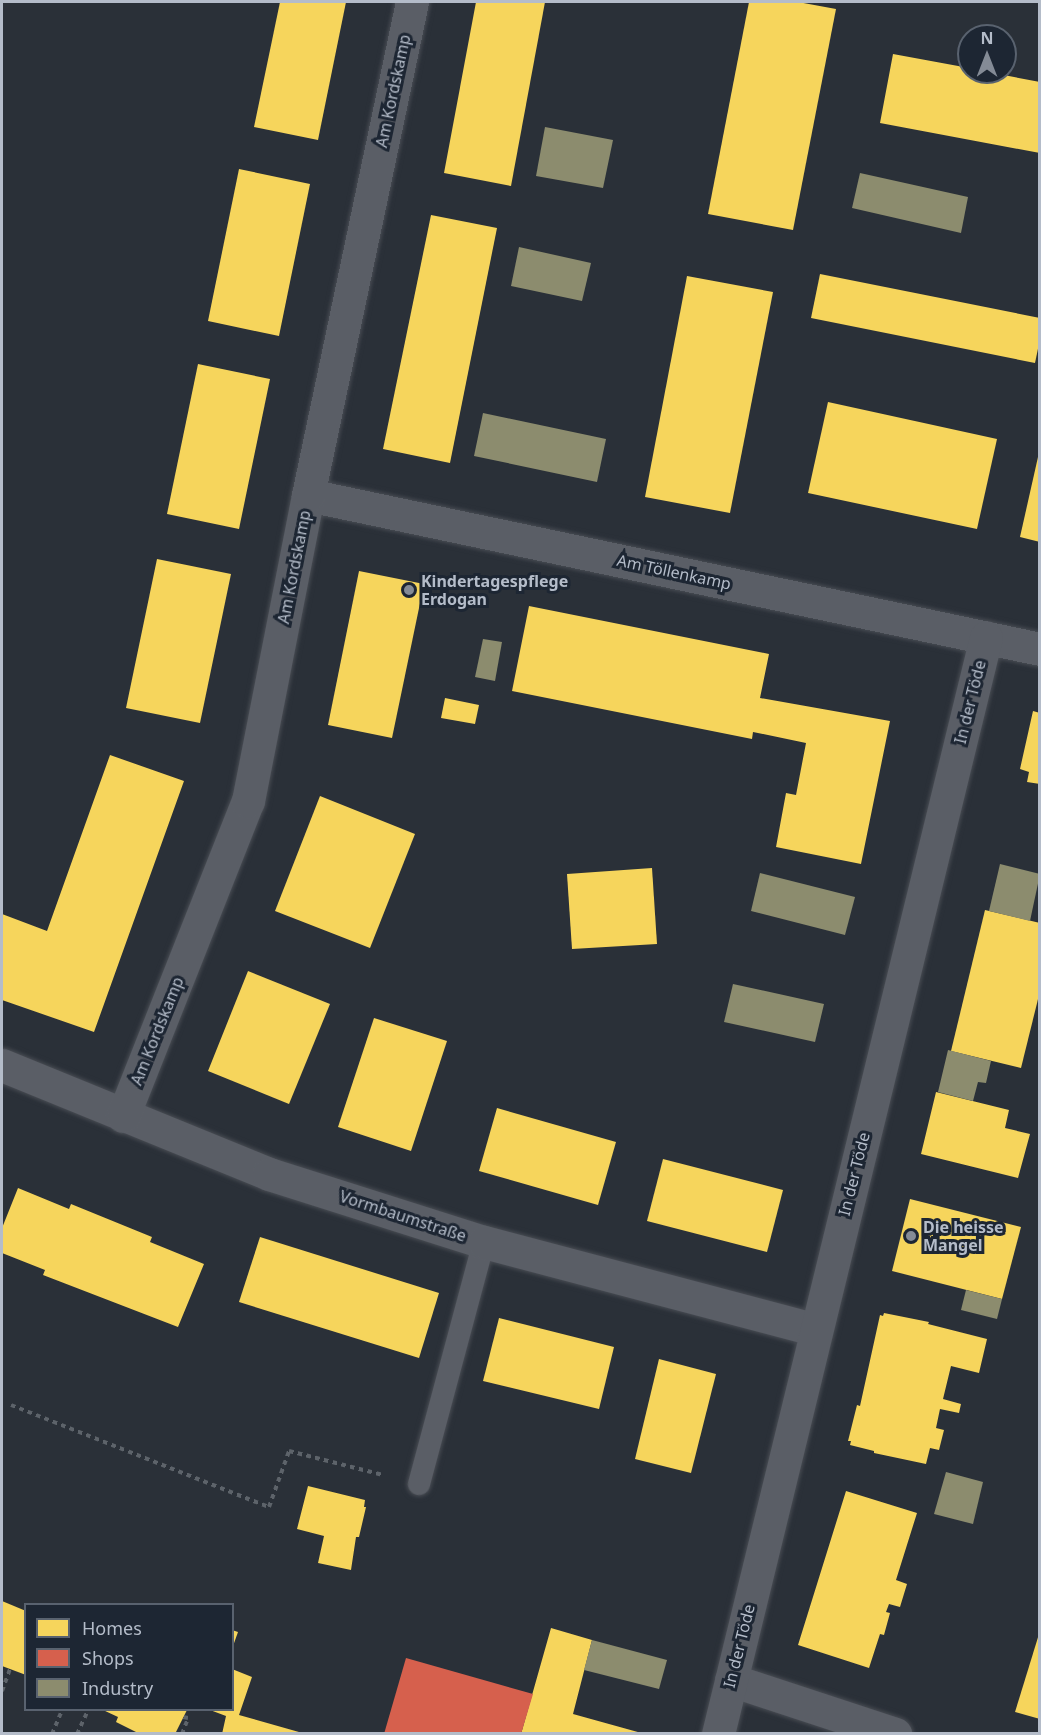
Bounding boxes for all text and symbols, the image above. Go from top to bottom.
north arrow [957,24,1017,84]
text: N [980,27,994,49]
street label: Am Kordskamp [372,33,414,149]
street label: Am Kordskamp [274,509,314,625]
street label: Am Töllenkamp [615,551,733,593]
place label: Kindertagespflege Erdogan [421,571,568,609]
marker: Kindertagespflege Erdogan [402,583,416,597]
street label: In der Töde [950,658,990,746]
street label: Am Kordskamp [127,974,187,1088]
street label: In der Töde [834,1130,874,1218]
street label: Vormbaumstraße [337,1186,469,1246]
place label: Die heisse Mangel [923,1217,1004,1255]
marker: Die heisse Mangel [904,1229,918,1243]
street label: In der Töde [719,1602,759,1690]
legend [24,1603,234,1711]
text: Homes [82,1616,142,1640]
text: Shops [82,1646,134,1670]
text: Industry [82,1676,153,1700]

